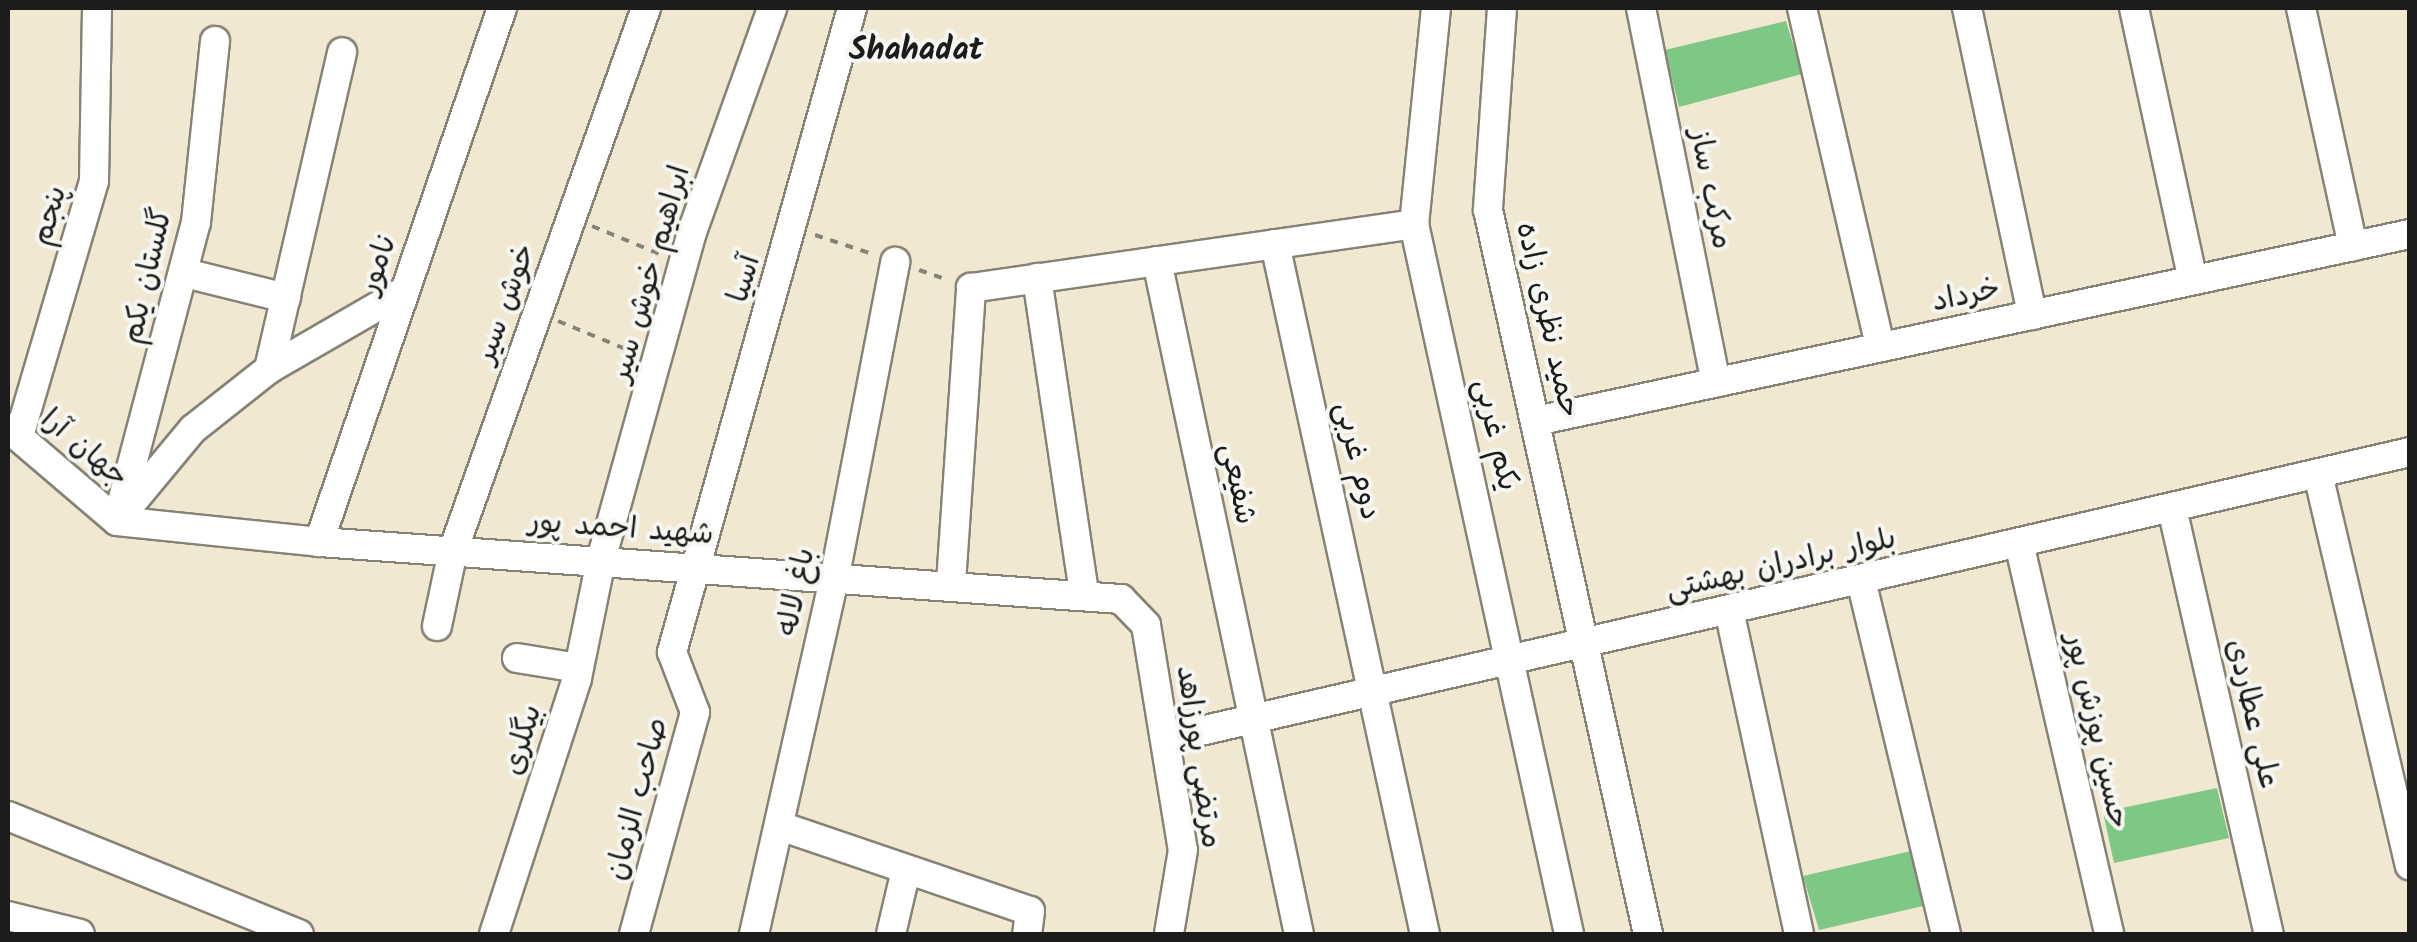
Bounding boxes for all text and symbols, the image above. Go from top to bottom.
district label: Shahadat [849,32,983,70]
street label: مرکب ساز [1681,126,1739,252]
street label: ابراهیم خوش سیر [603,162,699,386]
street label: پنجم [24,182,76,250]
street label: گلستان یکم [115,205,181,347]
street label: حمید نظری زاده [1507,219,1587,421]
street label: نامور [352,229,406,299]
street label: خوش سیر [468,239,544,369]
street label: آسیا [721,251,769,307]
street label: خرداد [1929,271,2003,321]
street label: یکم غربی [1465,376,1525,494]
street label: دوم غربی [1326,399,1388,523]
street label: جهان آرا [33,402,135,496]
street label: شفیعی [1211,440,1263,528]
street label: شهید احمد پور [527,505,715,553]
street label: بلوار برادران بهشتی [1662,521,1900,609]
street label: باغ لاله [770,545,824,639]
street label: حسین پوزش پور [2056,630,2136,832]
street label: علی عطاردی [2217,636,2287,792]
street label: مرتضی پورزاهد [1167,663,1229,851]
street label: بیگلری [495,700,551,780]
street label: صاحب الزمان [599,714,677,884]

